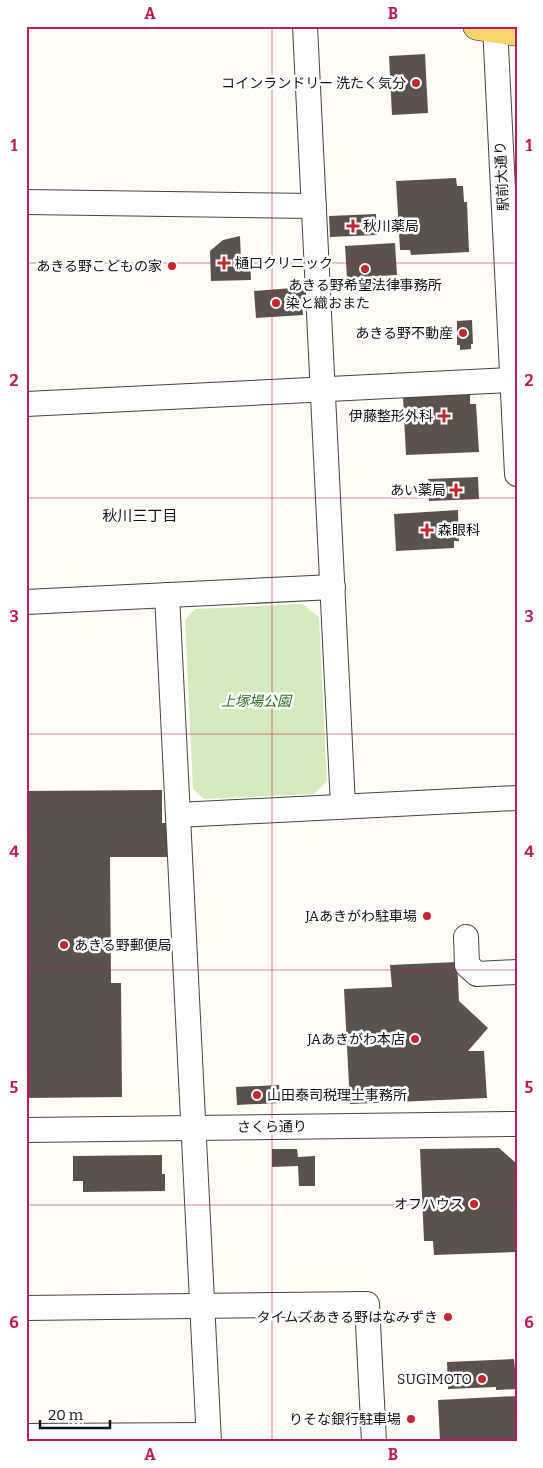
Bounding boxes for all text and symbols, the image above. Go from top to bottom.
text: A [144,4,156,23]
text: B [388,4,398,23]
place label: コインランドリー 洗たく気分 [221,75,406,92]
marker: コインランドリー 洗たく気分 [410,77,422,89]
text: 1 [11,136,18,155]
text: 1 [526,136,533,155]
street label: 駅前大通り [492,141,512,211]
place label: 秋川薬局 [363,218,419,235]
marker: 秋川薬局 [347,220,359,232]
place label: 樋口クリニック [235,255,333,272]
marker: 樋口クリニック [217,256,231,270]
place label: あきる野こどもの家 [36,258,162,275]
marker: あきる野こどもの家 [166,260,178,272]
marker: あきる野希望法律事務所 [359,263,371,275]
place label: あきる野希望法律事務所 [288,277,442,294]
place label: 染と織おまた [286,295,370,312]
marker: 染と織おまた [270,297,282,309]
place label: あきる野不動産 [355,325,453,342]
marker: あきる野不動産 [457,327,469,339]
text: 2 [9,371,19,390]
text: 2 [524,371,534,390]
place label: 伊藤整形外科 [349,408,433,425]
marker: 伊藤整形外科 [437,409,451,423]
place label: あい薬局 [390,482,446,499]
marker: あい薬局 [450,484,462,496]
district label: 秋川三丁目 [102,507,178,525]
place label: 森眼科 [438,522,480,539]
marker: 森眼科 [420,523,434,537]
text: 3 [9,607,19,626]
text: 3 [524,607,534,626]
park label: 上塚場公園 [221,693,293,710]
text: 4 [9,842,19,861]
text: 4 [524,842,534,861]
place label: JAあきがわ駐車場 [304,908,417,925]
marker: JAあきがわ駐車場 [421,910,433,922]
place label: あきる野郵便局 [74,937,172,954]
marker: あきる野郵便局 [58,939,70,951]
place label: JAあきがわ本店 [306,1031,405,1048]
marker: JAあきがわ本店 [409,1033,421,1045]
text: 5 [10,1078,19,1097]
text: 5 [525,1078,534,1097]
place label: 山田泰司税理士事務所 [267,1087,407,1104]
marker: 山田泰司税理士事務所 [251,1089,263,1101]
street label: さくら通り [237,1118,307,1136]
place label: オフハウス [394,1196,464,1213]
marker: オフハウス [468,1198,480,1210]
place label: タイムズあきる野はなみずき [257,1309,438,1326]
marker: タイムズあきる野はなみずき [442,1311,454,1323]
text: 6 [9,1313,19,1332]
text: 6 [524,1313,534,1332]
place label: SUGIMOTO [397,1371,472,1388]
marker: SUGIMOTO [476,1373,488,1385]
scale bar [40,1398,110,1430]
text: 20 m [48,1406,84,1424]
place label: りそな銀行駐車場 [289,1411,401,1428]
marker: りそな銀行駐車場 [405,1413,417,1425]
text: A [144,1445,156,1464]
text: B [388,1445,398,1464]

